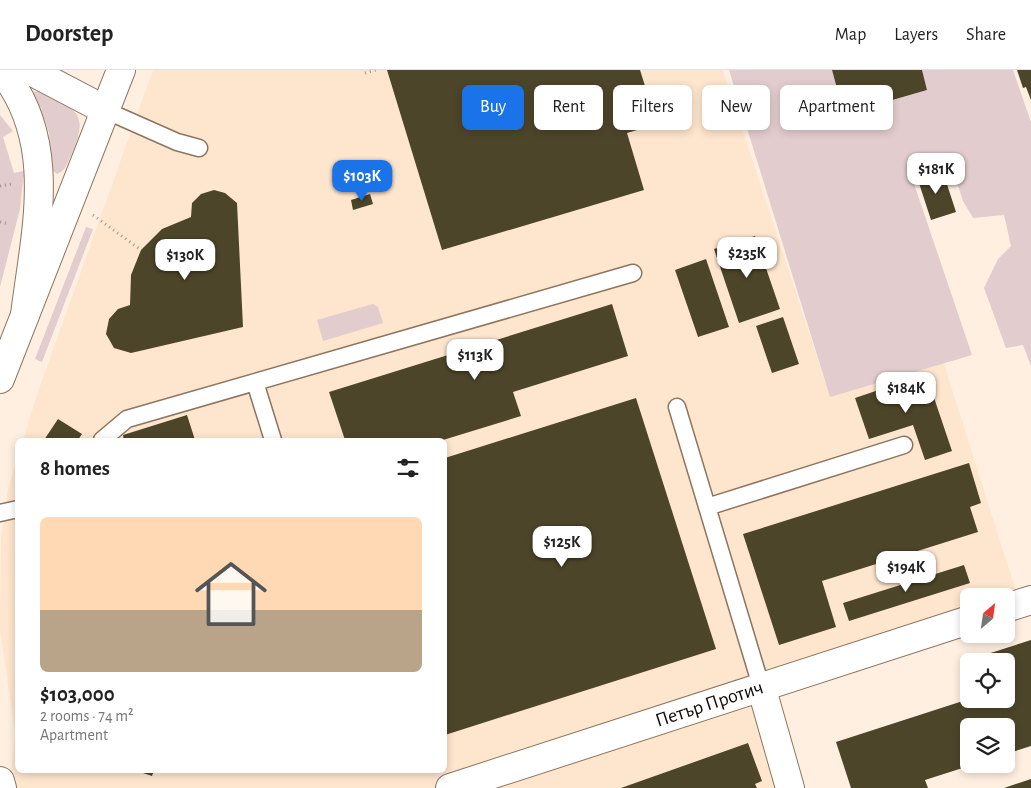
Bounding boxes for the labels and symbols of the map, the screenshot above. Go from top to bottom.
pin: $181K [901,152,971,195]
pin: $103K [327,160,397,202]
pin: $235K [712,236,782,279]
pin: $130K [150,238,220,281]
pin: $113K [440,338,510,381]
pin: $184K [871,372,941,414]
pin: $125K [527,526,597,568]
pin: $194K [871,550,941,593]
north arrow [960,588,1015,642]
street label: Петър Протич [653,677,766,731]

